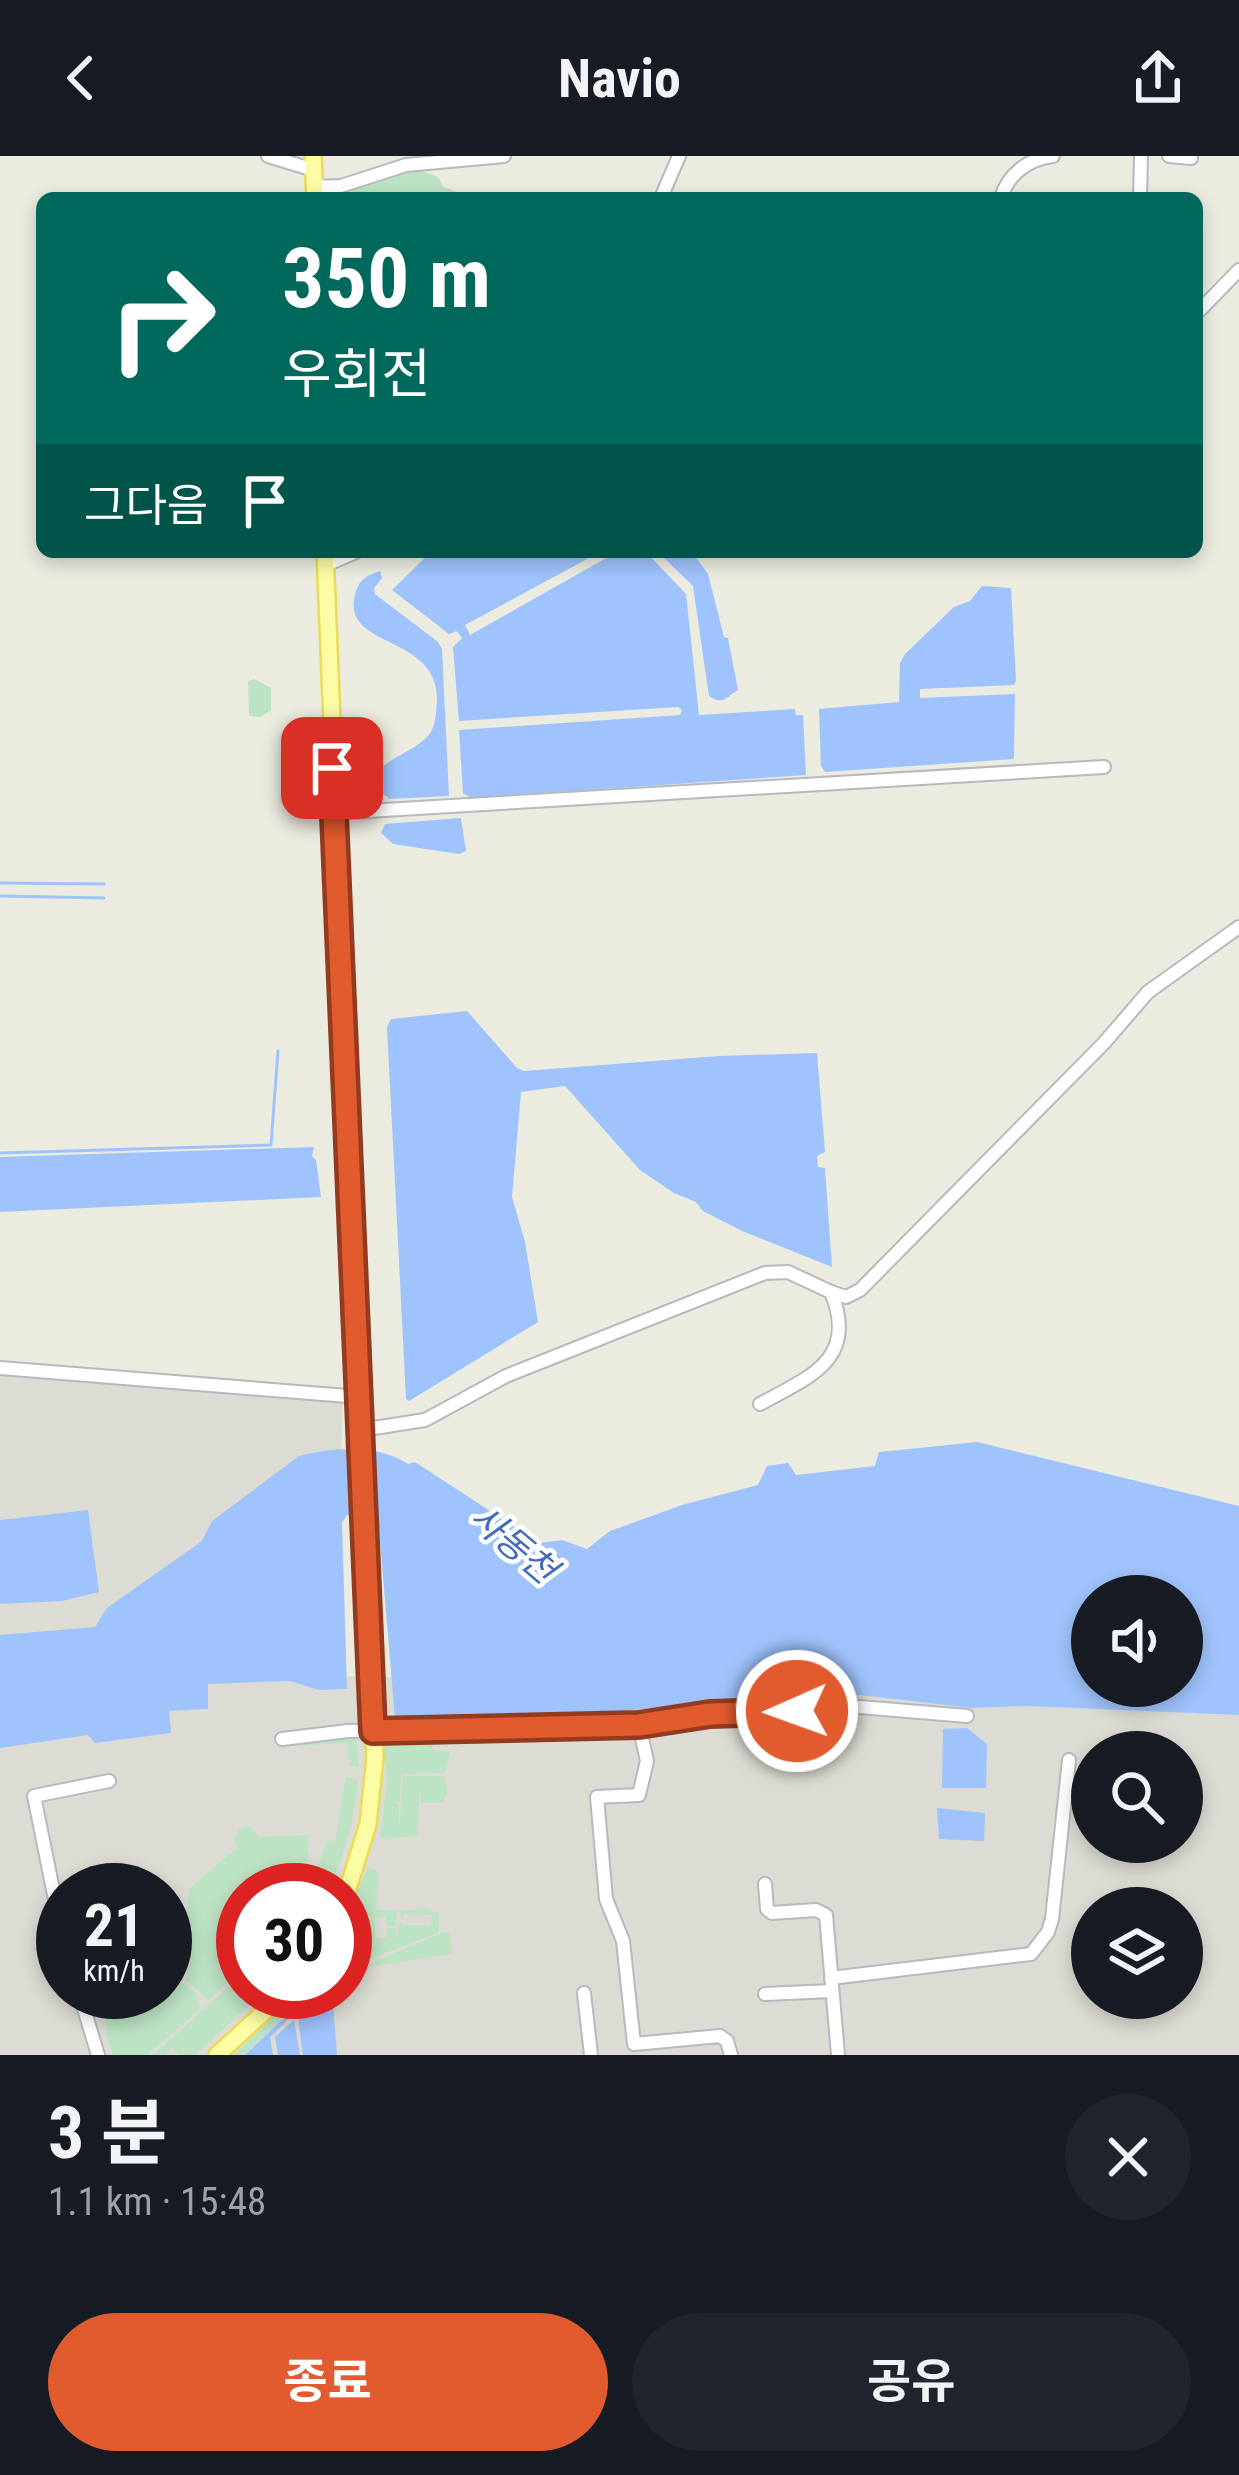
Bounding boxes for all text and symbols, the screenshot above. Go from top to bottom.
icon: back [48,45,114,111]
icon: share [1125,45,1191,111]
text: Navio [558,47,681,110]
text: 350 m [282,229,491,328]
icon: right [84,240,240,396]
text: 우회전 [282,343,431,406]
icon: arrive [232,468,298,534]
text: 그다음 [84,479,208,532]
pin [281,717,383,819]
icon: arrive [299,735,365,801]
water label: 사동천 [461,1496,568,1595]
map controls [1071,1575,1203,2019]
button: sound [1071,1575,1203,1707]
position arrow [734,1648,860,1774]
button: search [1071,1731,1203,1863]
speed limit sign: 30 [216,1863,372,2019]
button: layers [1071,1887,1203,2019]
text: 21 [84,1890,144,1961]
text: km/h [83,1953,145,1988]
text: 3 분 [48,2091,167,2176]
button: close [1065,2094,1191,2220]
text: 1.1 km · 15:48 [48,2179,266,2225]
button: 종료 [48,2313,608,2451]
button: 공유 [632,2313,1191,2451]

